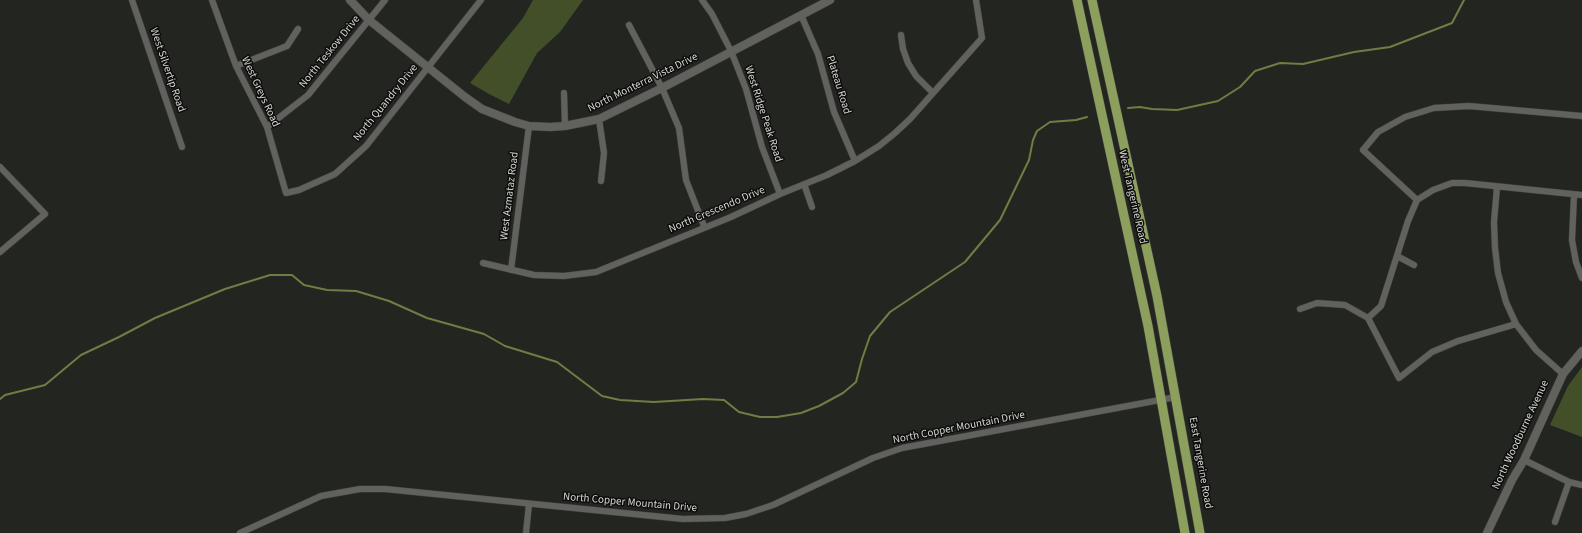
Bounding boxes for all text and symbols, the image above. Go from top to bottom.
street label: North Teskow Drive [297,13,363,91]
street label: West Silvertip Road [146,26,188,114]
street label: North Monterra Vista Drive [586,51,700,115]
street label: Plateau Road [823,54,853,116]
street label: West Greys Road [238,55,282,129]
street label: North Quandry Drive [351,62,421,144]
street label: West Ridge Peak Road [741,64,785,164]
street label: West Tangerine Road [1115,149,1149,245]
street label: West Azmataz Road [498,151,522,241]
street label: North Crescendo Drive [667,184,767,236]
street label: North Woodburne Avenue [1490,378,1552,492]
street label: North Copper Mountain Drive [892,409,1026,447]
street label: East Tangerine Road [1185,416,1215,510]
street label: North Copper Mountain Drive [562,491,698,515]

